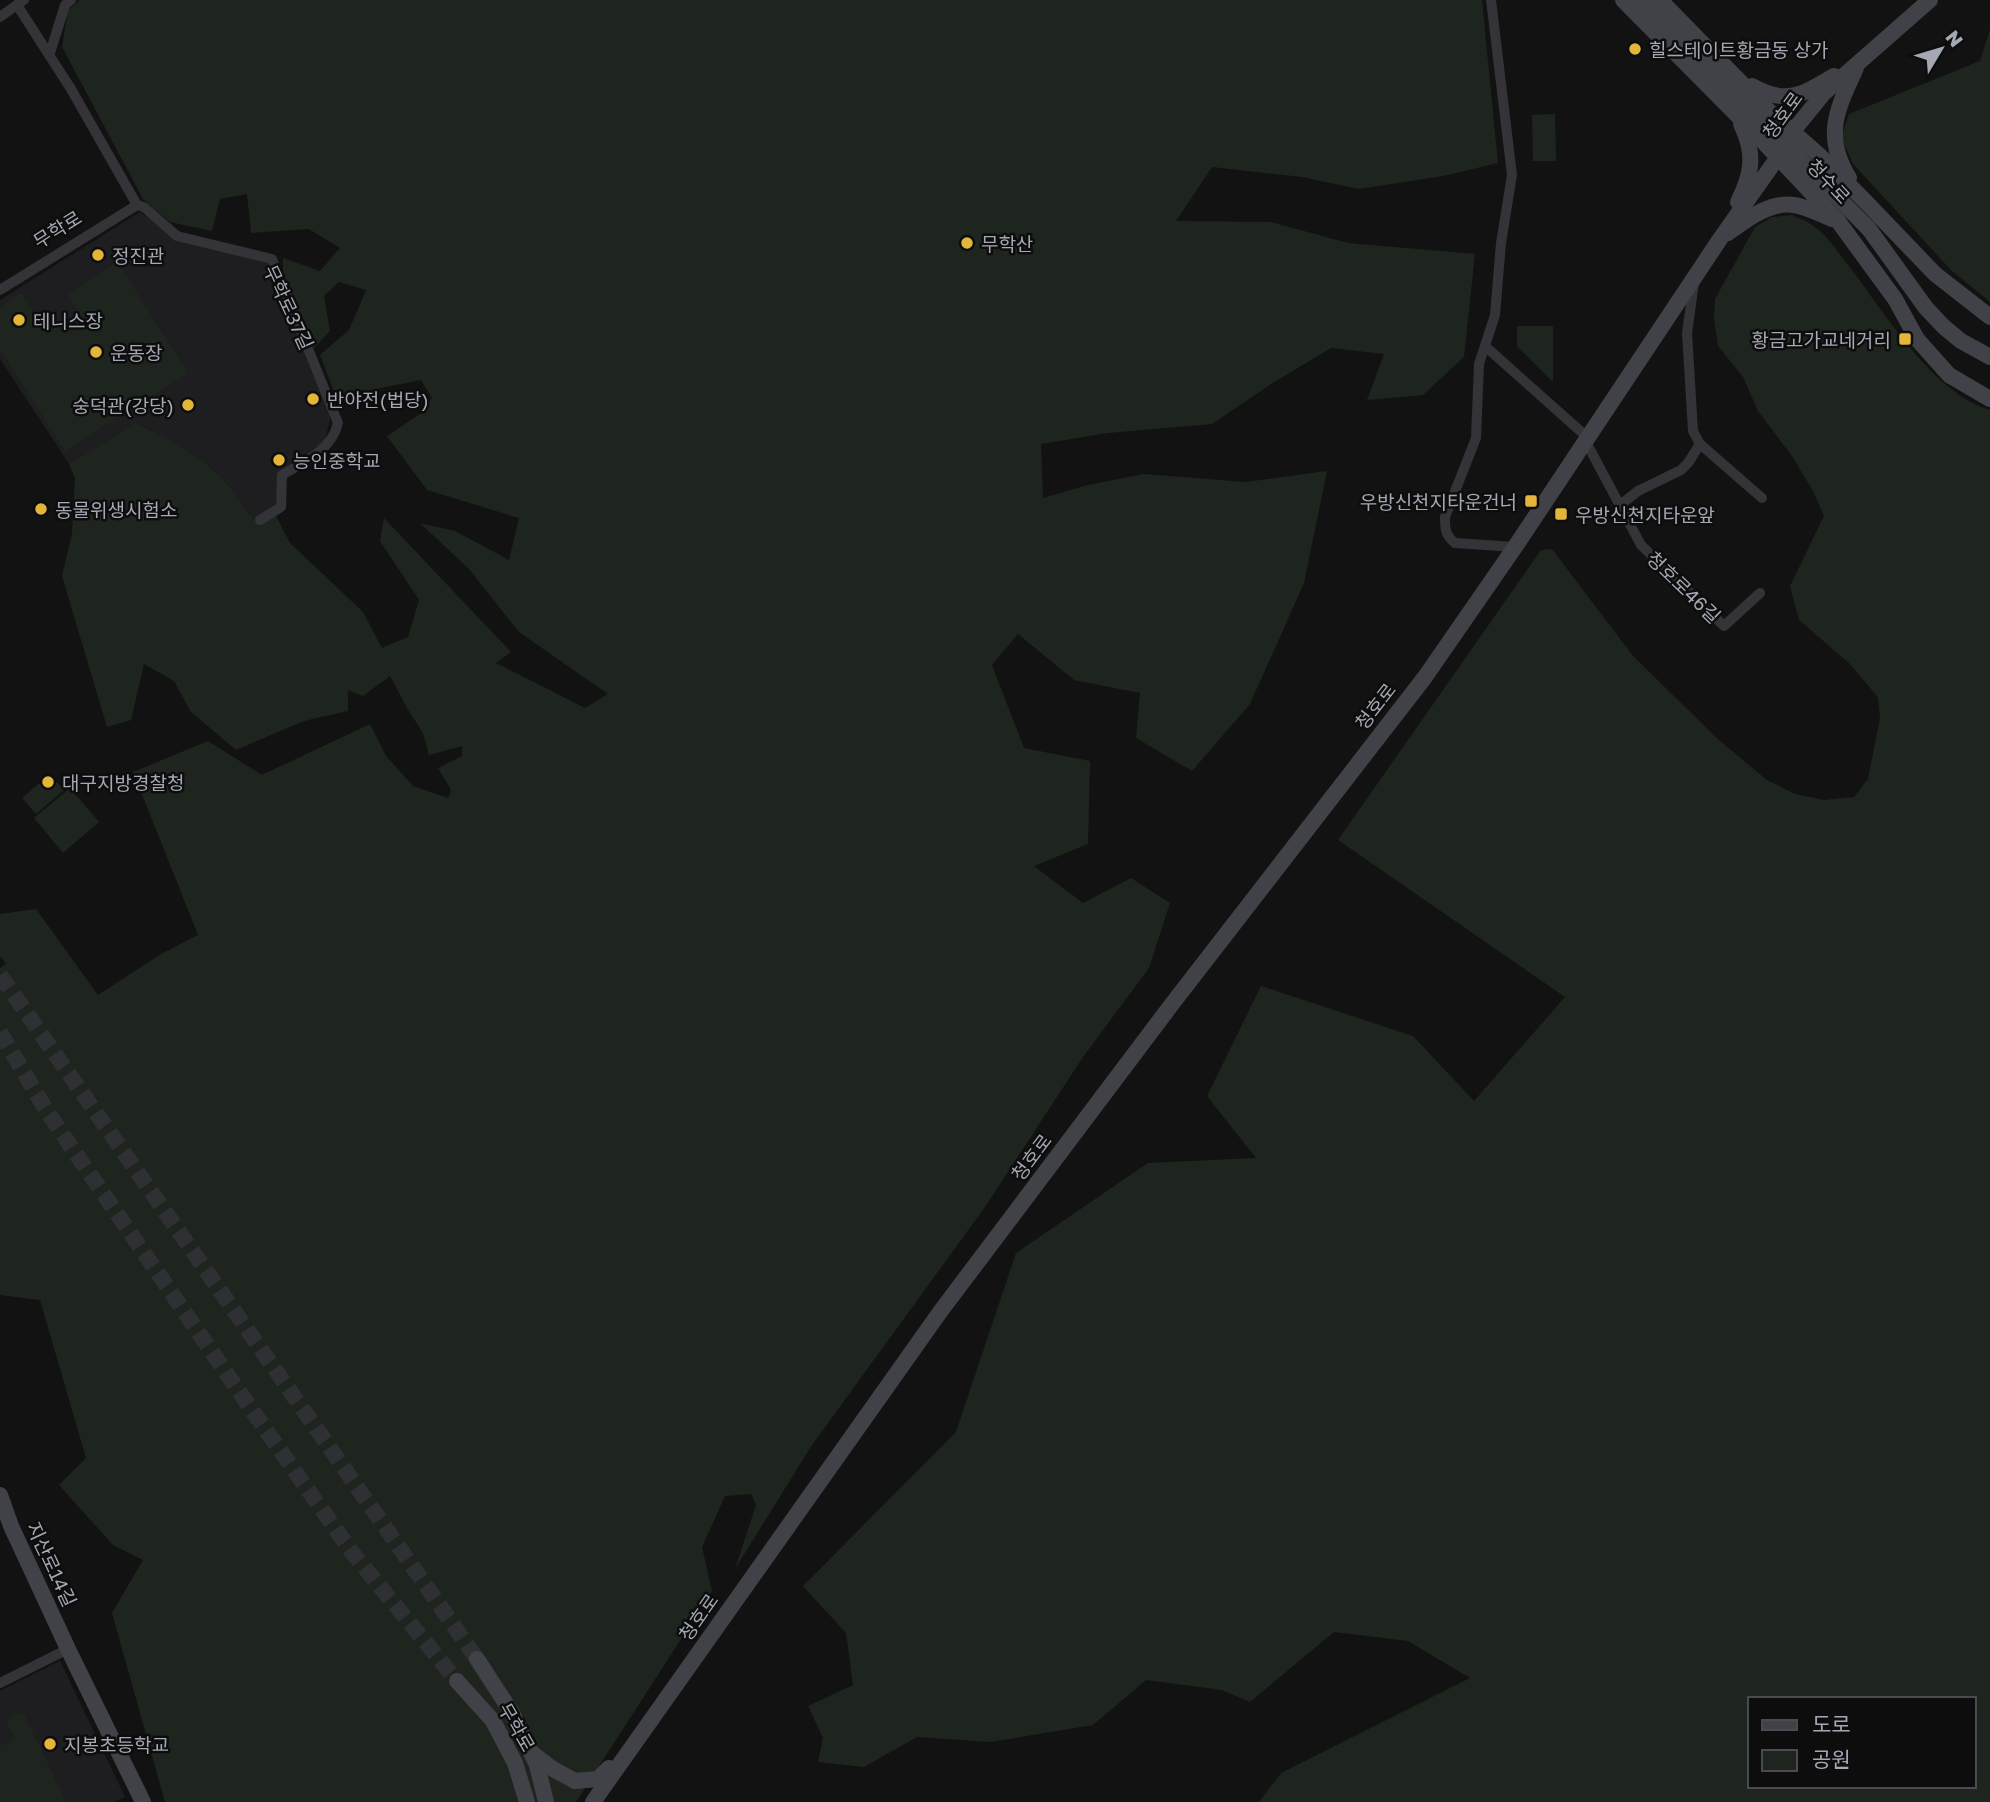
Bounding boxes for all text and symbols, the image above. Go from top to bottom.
north arrow [1906,14,1976,84]
text: N [1941,25,1968,51]
place label: 힐스테이트황금동 상가 [1649,38,1829,61]
marker: 힐스테이트황금동 상가 [1627,41,1643,57]
street label: 청호로 [1757,87,1807,143]
street label: 청수로 [1803,154,1855,208]
street label: 무학로 [29,205,85,253]
place label: 무학산 [981,232,1033,255]
marker: 무학산 [959,235,975,251]
place label: 정진관 [112,244,164,267]
marker: 정진관 [90,247,106,263]
street label: 무학로37길 [259,261,319,353]
place label: 테니스장 [33,309,103,332]
marker: 테니스장 [11,312,27,328]
place label: 황금고가교네거리 [1751,328,1891,351]
marker: 황금고가교네거리 [1897,331,1913,347]
place label: 운동장 [110,341,162,364]
marker: 운동장 [88,344,104,360]
place label: 반야전(법당) [327,388,429,411]
marker: 반야전(법당) [305,391,321,407]
place label: 숭덕관(강당) [72,394,174,417]
marker: 숭덕관(강당) [180,397,196,413]
place label: 능인중학교 [293,449,380,472]
marker: 능인중학교 [271,452,287,468]
place label: 우방신천지타운건너 [1360,490,1517,513]
marker: 우방신천지타운건너 [1523,493,1539,509]
place label: 동물위생시험소 [55,498,177,521]
marker: 동물위생시험소 [33,501,49,517]
place label: 우방신천지타운앞 [1575,503,1715,526]
marker: 우방신천지타운앞 [1553,506,1569,522]
street label: 청호로46길 [1643,546,1725,628]
street label: 청호로 [1350,678,1400,734]
place label: 대구지방경찰청 [62,771,184,794]
marker: 대구지방경찰청 [40,774,56,790]
street label: 청호로 [1006,1129,1056,1185]
street label: 지산로14길 [22,1518,82,1610]
street label: 청호로 [674,1589,722,1645]
legend [1748,1697,1976,1788]
street label: 무학로 [494,1699,540,1755]
text: 도로 [1812,1711,1851,1737]
place label: 지봉초등학교 [64,1733,169,1756]
marker: 지봉초등학교 [42,1736,58,1752]
text: 공원 [1812,1746,1851,1772]

